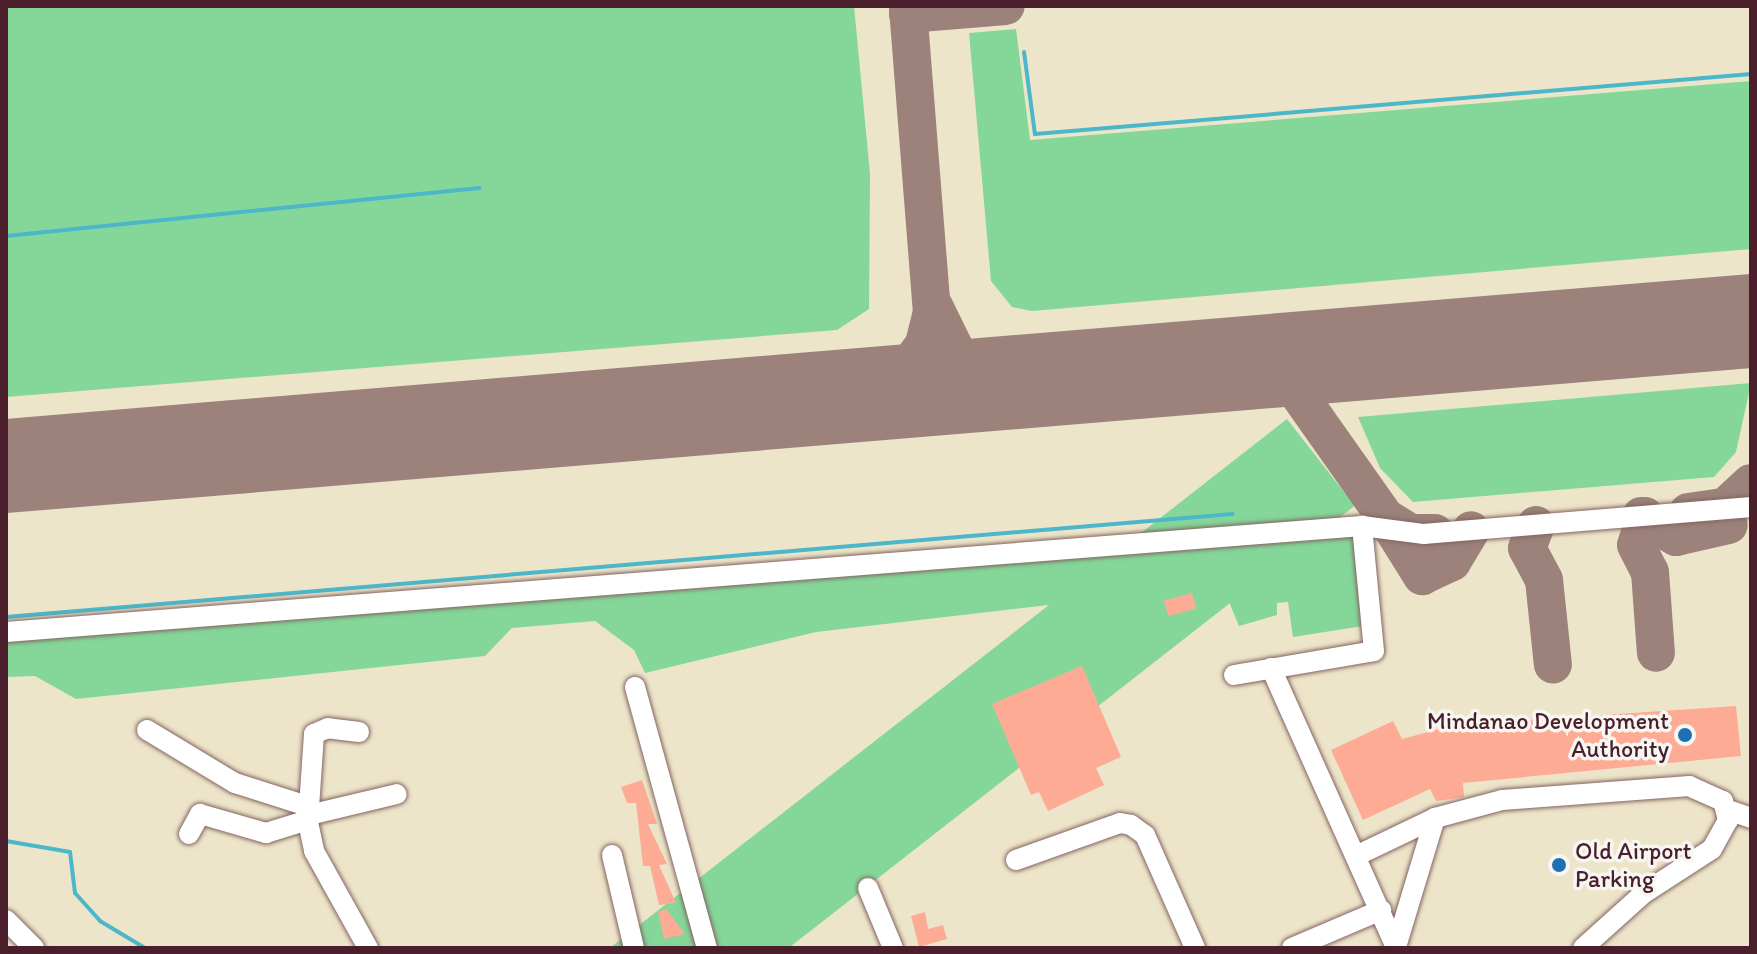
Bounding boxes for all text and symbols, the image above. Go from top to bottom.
place label: Mindanao Development Authority [1427,707,1669,763]
marker: Mindanao Development Authority [1676,726,1694,744]
place label: Old Airport Parking [1575,837,1691,893]
marker: Old Airport Parking [1550,856,1568,874]

